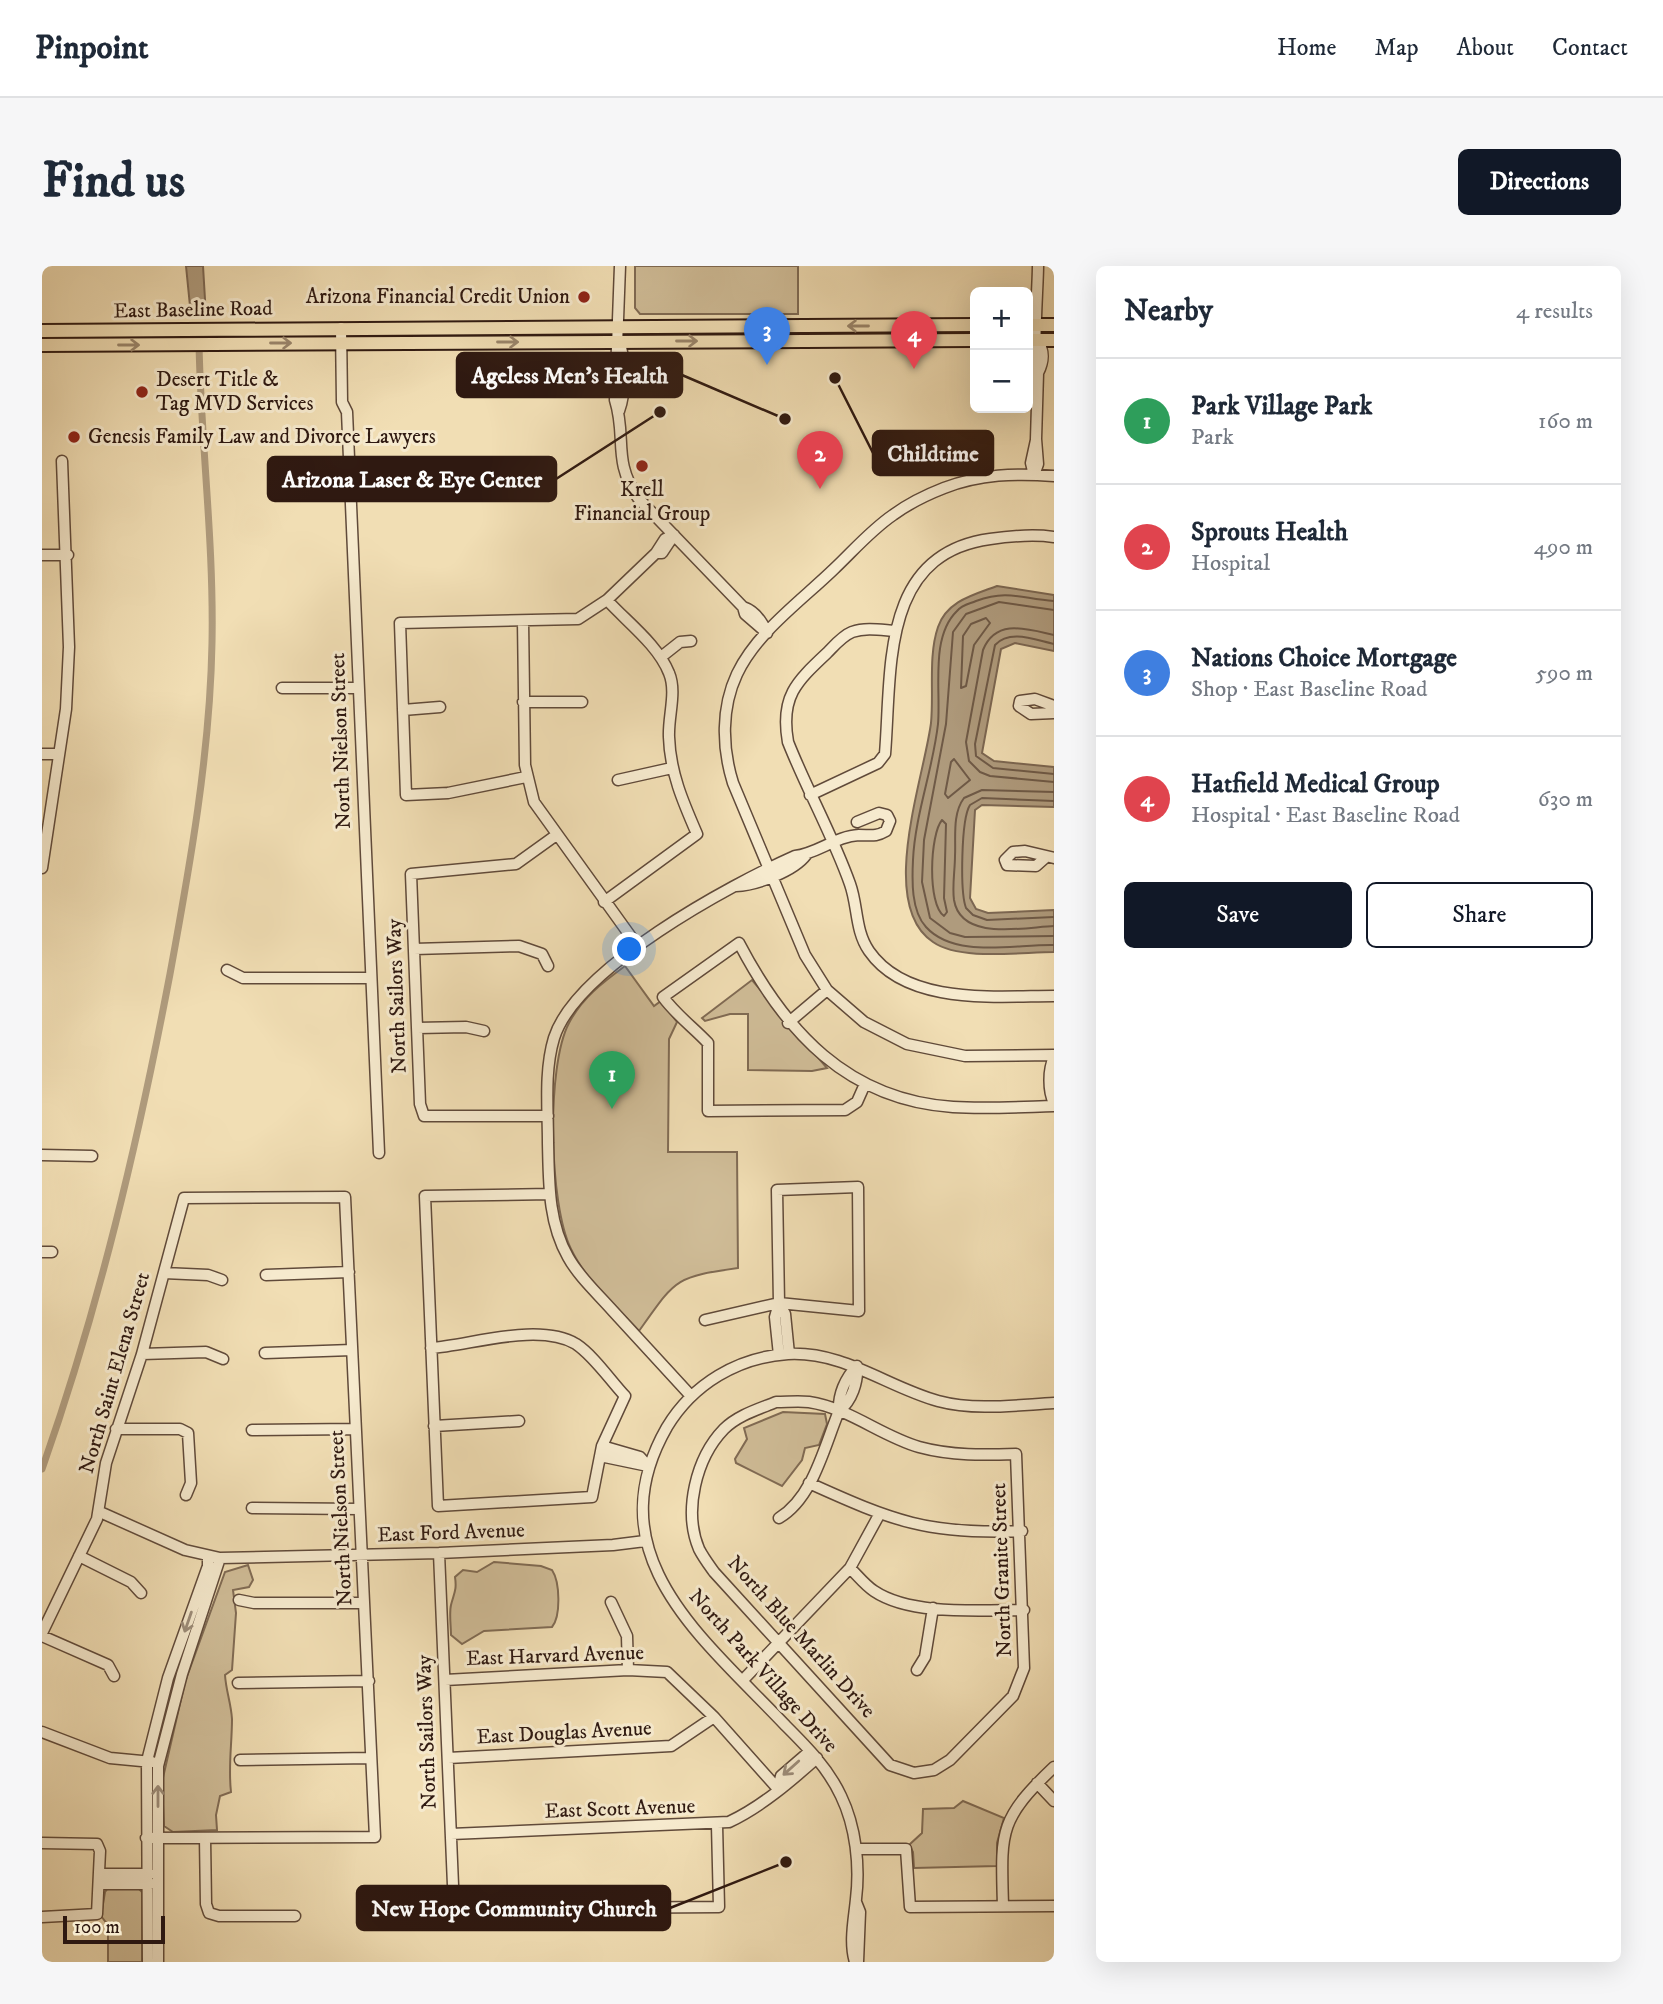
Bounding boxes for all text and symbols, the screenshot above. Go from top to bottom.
text: Pinpoint [35,28,149,69]
text: Home [1277,33,1336,63]
text: Map [1374,33,1419,63]
text: About [1457,33,1514,63]
text: Contact [1552,33,1628,63]
button: Directions [1458,149,1621,215]
text: Find us [42,151,185,213]
place label: Arizona Financial Credit Union [306,284,570,310]
map controls [970,287,1033,413]
button: + [970,287,1033,350]
marker: Arizona Financial Credit Union [576,289,592,305]
text: Nearby [1124,293,1213,330]
street label: East Baseline Road [113,296,273,324]
text: 4 results [1516,297,1593,326]
pin: 3 [744,307,790,365]
pin: 4 [891,311,937,369]
one-way arrow [847,319,870,333]
one-way arrow [675,334,698,348]
one-way arrow [496,335,519,349]
one-way arrow [269,336,292,350]
one-way arrow [117,338,140,352]
button: − [970,350,1033,413]
callout: Ageless Men's Health [457,353,682,397]
text: Ageless Men's Health [471,362,669,391]
place label: Desert Title & Tag MVD Services [156,367,314,417]
marker: Desert Title & Tag MVD Services [134,384,150,400]
text: Park Village Park [1191,390,1372,423]
text: 1 [1143,407,1151,436]
text: 160 m [1538,407,1593,436]
text: Park [1191,423,1234,452]
place label: Genesis Family Law and Divorce Lawyers [88,424,436,450]
marker: Genesis Family Law and Divorce Lawyers [66,429,82,445]
pin: 2 [797,431,843,489]
callout: Childtime [873,431,993,475]
text: Childtime [887,440,979,469]
callout: Arizona Laser & Eye Center [268,457,556,501]
marker: Krell Financial Group [634,458,650,474]
text: Arizona Laser & Eye Center [281,466,542,495]
place label: Krell Financial Group [574,477,710,527]
text: Sprouts Health [1191,516,1348,549]
text: 2 [1141,533,1153,562]
text: 490 m [1534,533,1593,562]
text: Hospital [1191,549,1270,578]
text: Nations Choice Mortgage [1191,642,1457,675]
street label: North Nielson Street [325,652,357,830]
text: 3 [1143,659,1151,688]
text: 590 m [1536,659,1593,688]
text: Shop · East Baseline Road [1191,675,1428,704]
text: Hatfield Medical Group [1191,768,1440,801]
text: 4 [1140,785,1154,814]
text: 630 m [1538,785,1593,814]
text: Hospital · East Baseline Road [1191,801,1460,830]
button: Save [1124,882,1352,948]
button: Share [1366,882,1593,948]
street label: North Sailors Way [381,917,413,1074]
your location [612,932,646,966]
pin: 1 [589,1051,635,1109]
street label: North Saint Elena Street [74,1269,156,1477]
street label: North Nielson Street [323,1429,359,1607]
street label: North Granite Street [986,1482,1018,1658]
street label: East Ford Avenue [377,1517,526,1549]
street label: North Blue Marlin Drive [721,1550,881,1724]
street label: North Park Village Drive [683,1584,843,1758]
one-way arrow [181,1611,194,1633]
street label: East Harvard Avenue [466,1640,645,1672]
street label: North Sailors Way [411,1653,443,1810]
street label: East Douglas Avenue [476,1715,653,1751]
one-way arrow [782,1759,800,1775]
one-way arrow [151,1785,165,1808]
street label: East Scott Avenue [544,1793,696,1825]
callout: New Hope Community Church [357,1886,670,1930]
text: New Hope Community Church [371,1895,658,1924]
scale bar [63,1913,164,1945]
text: 100 m [74,1916,120,1939]

